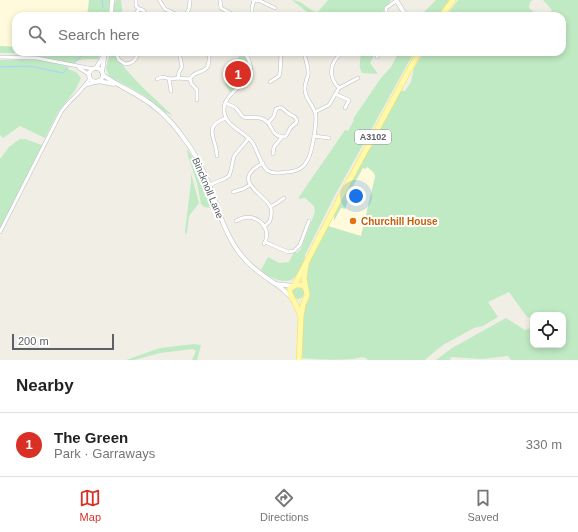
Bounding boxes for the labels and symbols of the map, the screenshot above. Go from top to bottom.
pin: 1 [225,59,251,89]
road number: A3102 [355,130,391,144]
street label: Bincknoll Lane [190,156,226,220]
your location [346,186,366,206]
marker: Churchill House [348,216,358,226]
place label: Churchill House [361,216,438,227]
scale bar [12,332,114,351]

